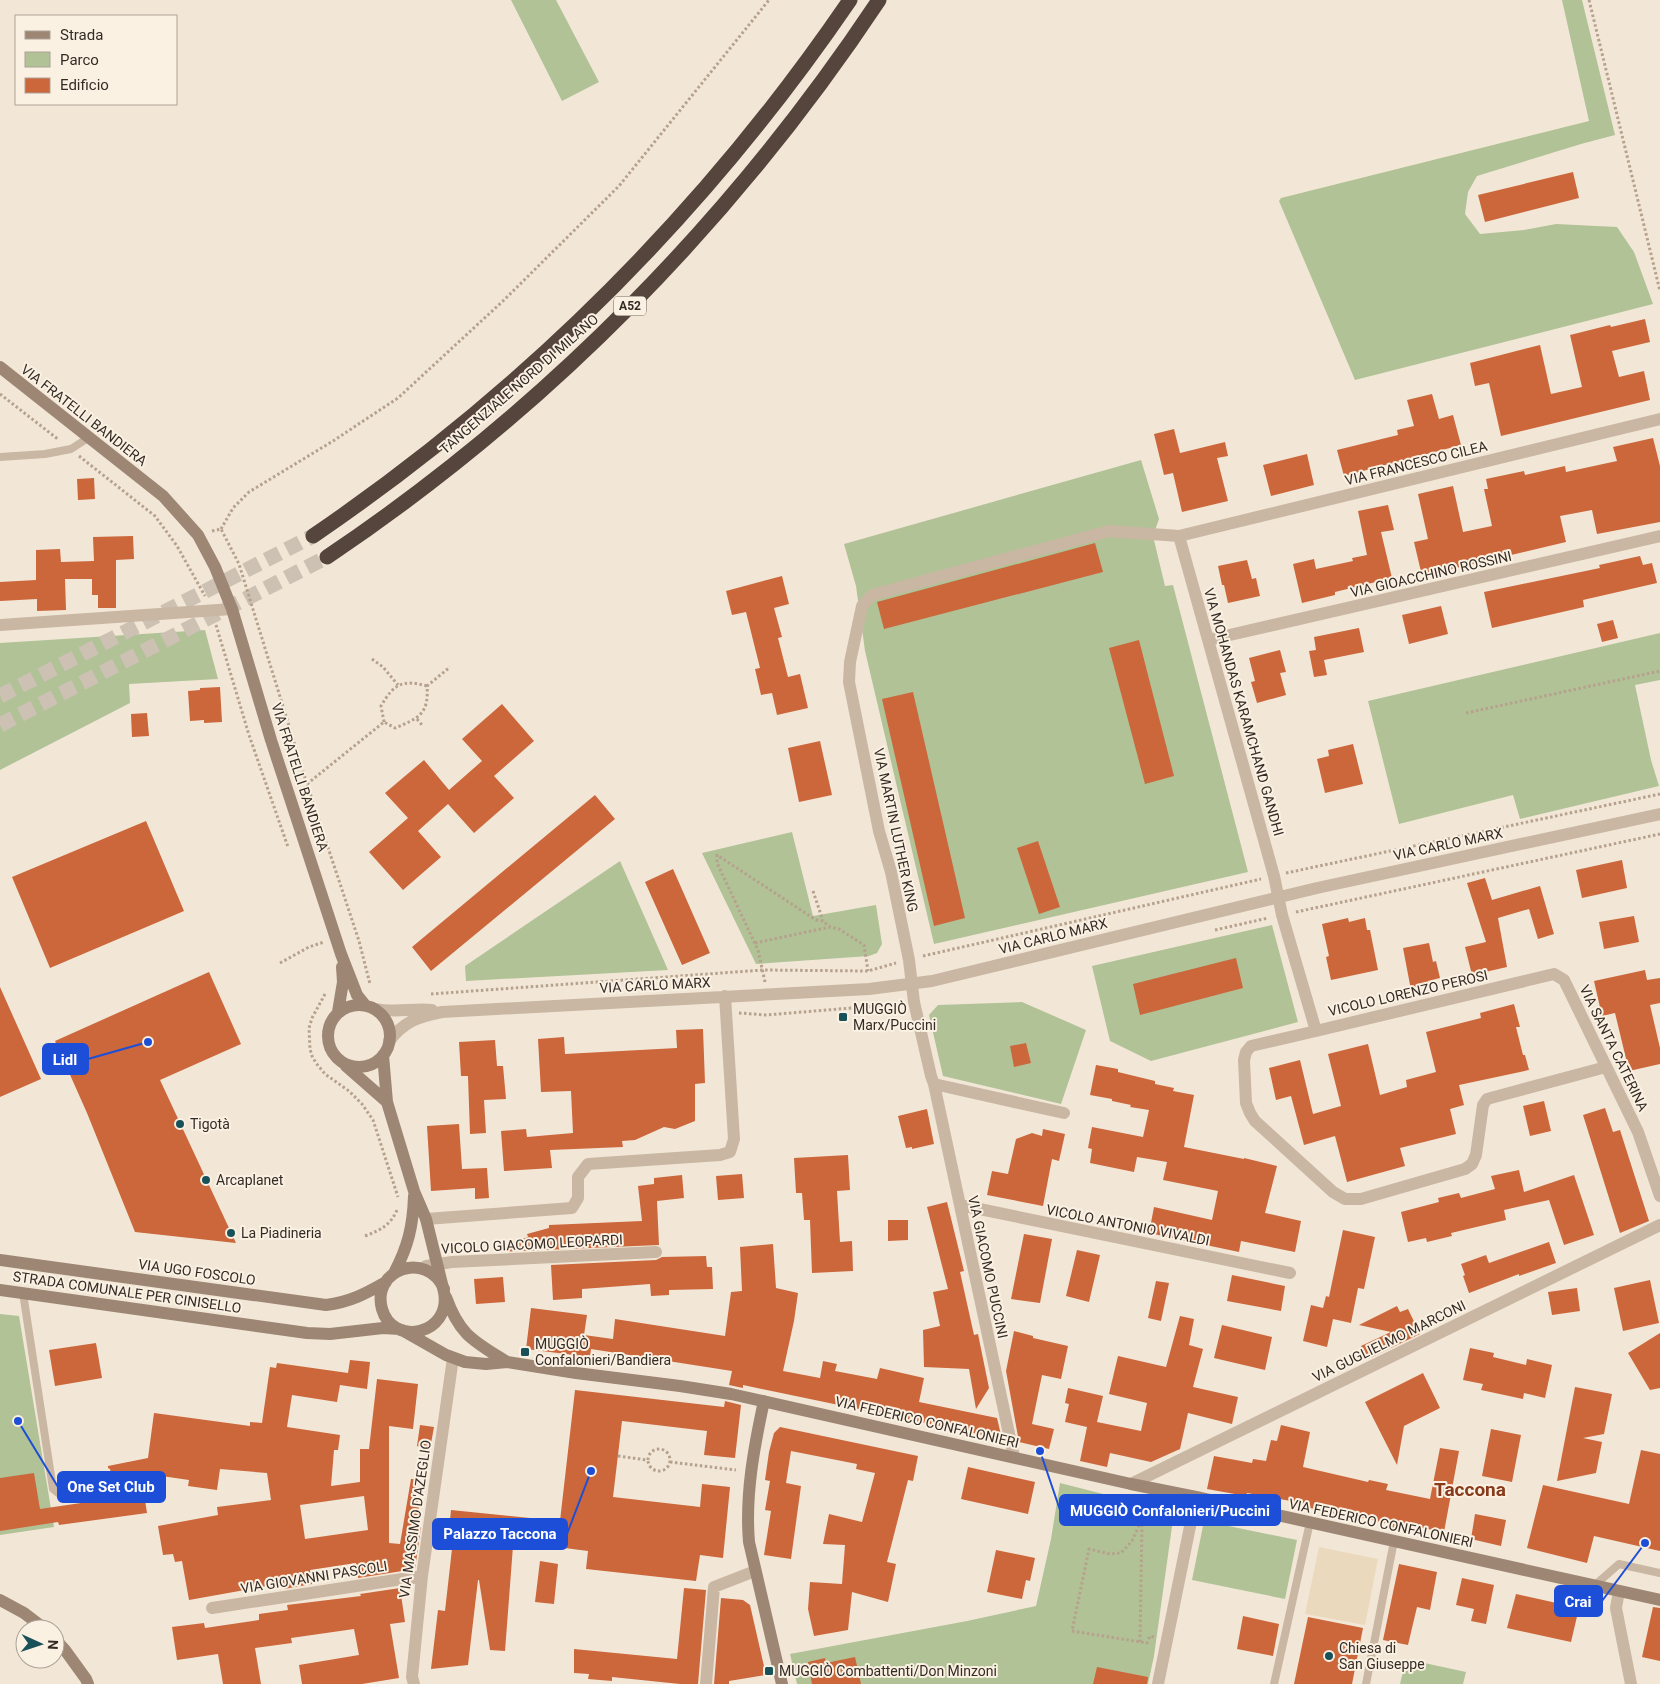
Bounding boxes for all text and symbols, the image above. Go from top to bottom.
legend [15,15,178,105]
text: Strada [60,26,103,44]
text: Parco [60,51,99,69]
text: Edificio [60,76,109,94]
road number: A52 [614,296,646,316]
street label: TANGENZIALE NORD DI MILANO [437,311,601,457]
street label: VIA FRATELLI BANDIERA [18,361,150,469]
street label: VIA FRANCESCO CILEA [1343,438,1489,488]
street label: VIA GIOACCHINO ROSSINI [1349,548,1513,600]
street label: VIA MOHANDAS KARAMCHAND GANDHI [1201,586,1287,838]
street label: VIA FRATELLI BANDIERA [268,701,332,853]
street label: VIA MARTIN LUTHER KING [871,746,921,914]
street label: VIA CARLO MARX [1392,825,1504,863]
street label: VIA CARLO MARX [997,915,1109,957]
street label: VICOLO LORENZO PEROSI [1327,967,1489,1019]
street label: VIA CARLO MARX [599,974,711,996]
street label: VIA SANTA CATERINA [1576,982,1652,1114]
place label: MUGGIÒ Marx/Puccini [853,1000,936,1033]
marker: MUGGIÒ Marx/Puccini [837,1011,849,1023]
callout: Lidl [43,1044,88,1074]
text: Lidl [53,1051,77,1069]
place label: Tigotà [190,1116,230,1132]
marker: Tigotà [174,1118,186,1130]
place label: Arcaplanet [216,1172,284,1188]
marker: Arcaplanet [200,1174,212,1186]
street label: VIA GIACOMO PUCCINI [965,1194,1011,1340]
street label: VICOLO ANTONIO VIVALDI [1045,1201,1211,1249]
place label: La Piadineria [241,1225,322,1241]
marker: La Piadineria [225,1227,237,1239]
street label: VICOLO GIACOMO LEOPARDI [441,1231,623,1257]
street label: VIA UGO FOSCOLO [137,1256,257,1288]
street label: STRADA COMUNALE PER CINISELLO [12,1268,242,1316]
street label: VIA GUGLIELMO MARCONI [1310,1297,1468,1385]
place label: MUGGIÒ Confalonieri/Bandiera [535,1335,671,1368]
marker: MUGGIÒ Confalonieri/Bandiera [519,1346,531,1358]
street label: VIA FEDERICO CONFALONIERI [833,1393,1021,1451]
street label: VIA MASSIMO D'AZEGLIO [396,1439,434,1599]
callout: One Set Club [58,1472,165,1502]
text: One Set Club [67,1478,155,1496]
district label: Taccona [1434,1478,1506,1501]
callout: MUGGIÒ Confalonieri/Puccini [1060,1495,1280,1525]
street label: VIA FEDERICO CONFALONIERI [1287,1496,1475,1550]
text: MUGGIÒ Confalonieri/Puccini [1070,1502,1270,1520]
callout: Palazzo Taccona [433,1519,567,1549]
text: Palazzo Taccona [443,1525,557,1543]
street label: VIA GIOVANNI PASCOLI [239,1557,389,1597]
callout: Crai [1555,1586,1602,1616]
text: Crai [1564,1593,1592,1611]
north arrow [15,1619,65,1669]
text: N [45,1639,61,1650]
place label: Chiesa di San Giuseppe [1339,1640,1425,1672]
marker: Chiesa di San Giuseppe [1323,1650,1335,1662]
place label: MUGGIÒ Combattenti/Don Minzoni [779,1662,997,1679]
marker: MUGGIÒ Combattenti/Don Minzoni [763,1665,775,1677]

